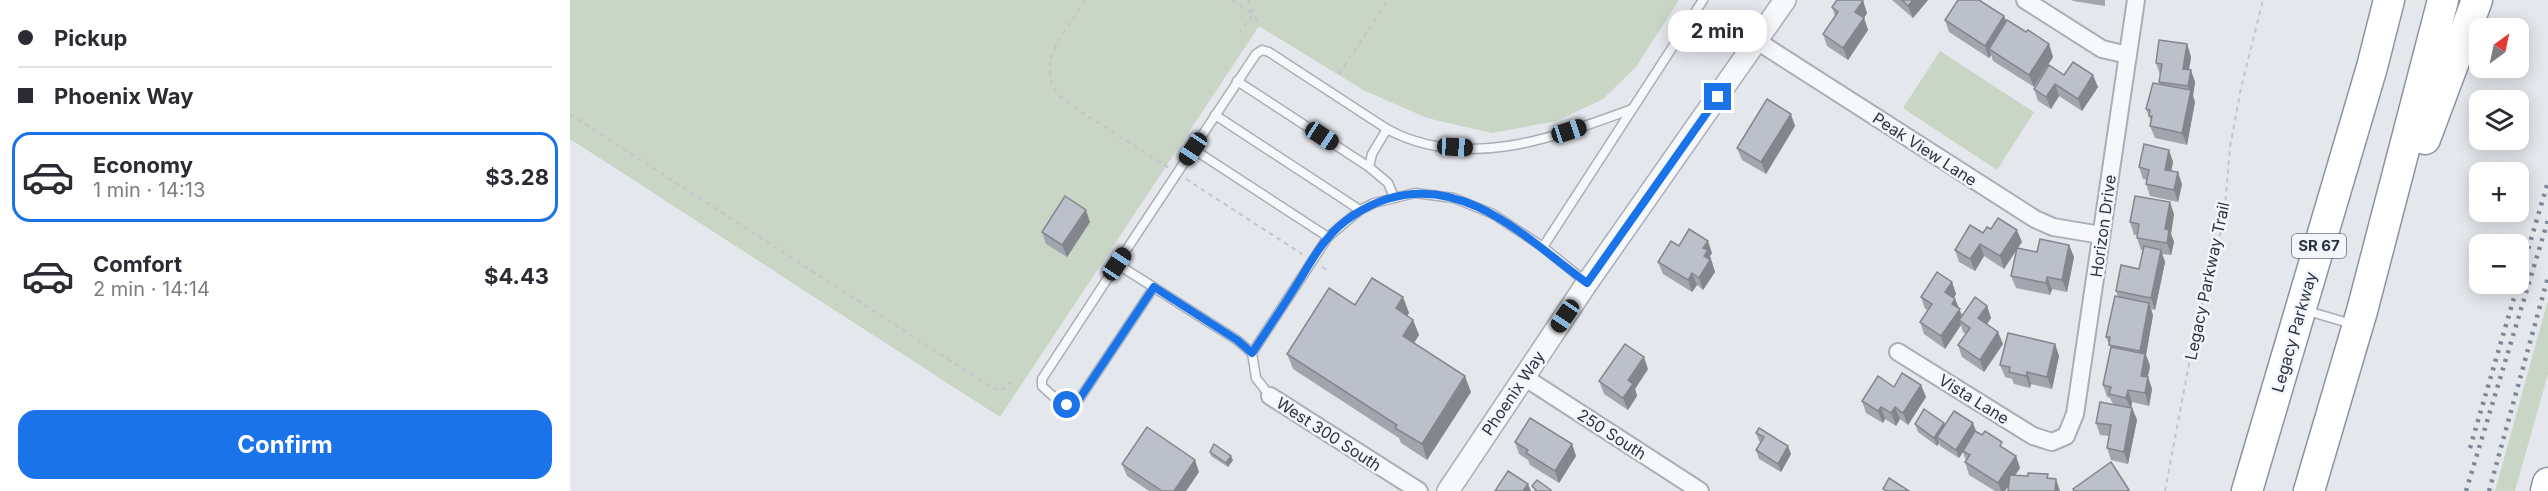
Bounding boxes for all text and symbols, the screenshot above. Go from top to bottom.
callout: 2 min [1668,10,1768,52]
north arrow [2469,18,2529,78]
map controls [2469,18,2529,294]
text: 2 min [1691,19,1744,43]
text: Pickup [54,25,128,51]
text: Phoenix Way [54,83,193,109]
route end [1704,83,1731,110]
button: layers [2469,90,2529,150]
street label: Peak View Lane [1869,108,1981,190]
car [1549,117,1589,145]
car [1302,119,1342,153]
car [1175,129,1211,169]
car [1437,137,1473,157]
icon: car [21,150,75,204]
text: Economy [93,152,193,178]
button: + [2469,162,2529,222]
text: $3.28 [485,164,549,190]
street label: Horizon Drive [2086,173,2120,279]
text: 1 min · 14:13 [93,178,205,202]
street label: Legacy Parkway Trail [2180,200,2234,362]
road number: SR 67 [2292,234,2346,258]
button: − [2469,234,2529,294]
car [1099,244,1135,284]
icon: car [21,249,75,303]
text: Comfort [93,251,182,277]
text: $4.43 [484,263,549,289]
street label: Legacy Parkway [2267,269,2321,395]
text: 2 min · 14:14 [93,277,210,301]
car [1547,296,1583,336]
street label: Phoenix Way [1477,347,1549,439]
street label: Vista Lane [1935,370,2013,428]
route start [1053,391,1080,418]
street label: West 300 South [1273,393,1385,475]
street label: 250 South [1574,404,1650,464]
button: Confirm [18,410,552,479]

